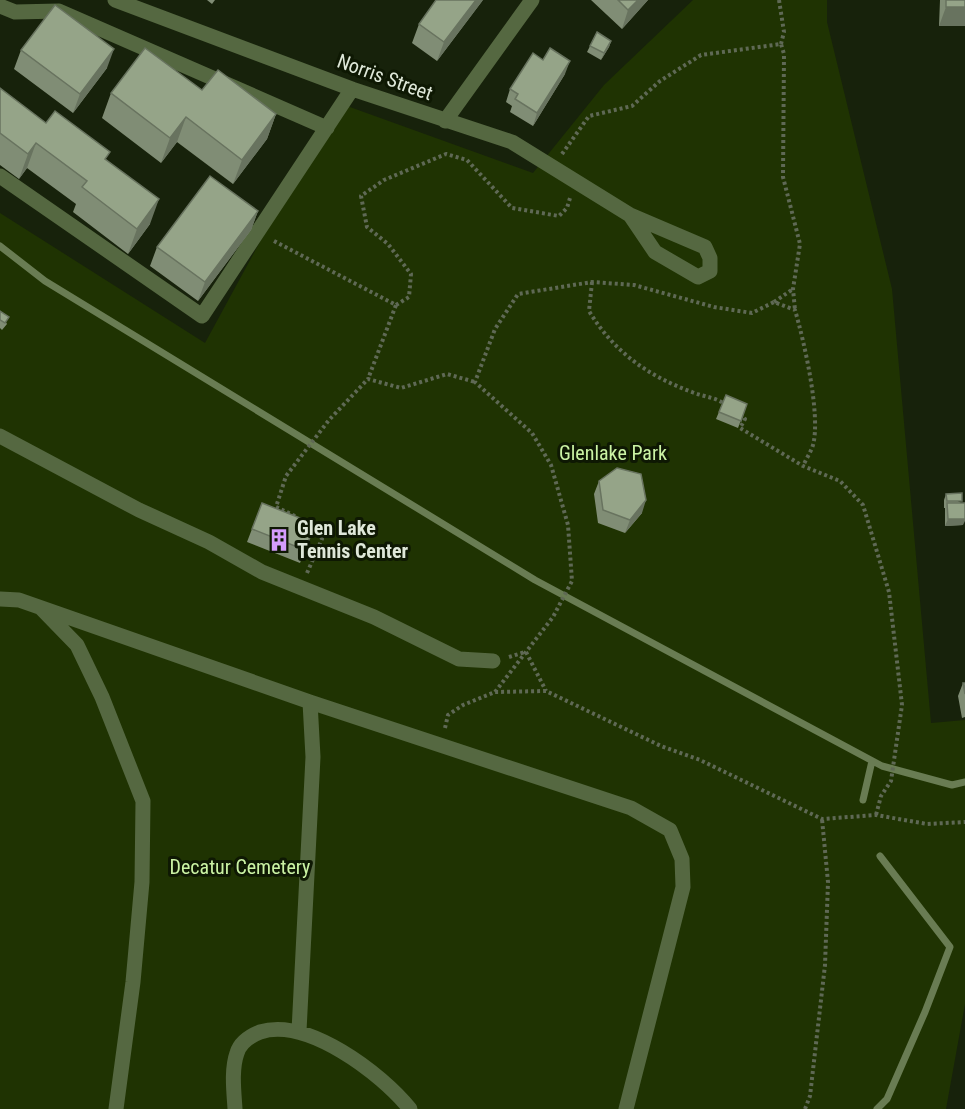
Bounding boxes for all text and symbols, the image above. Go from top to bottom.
street label: Norris Street [334,49,436,105]
park label: Glenlake Park [559,441,667,465]
place label: Glen Lake Tennis Center [297,516,408,563]
building icon: Glen Lake Tennis Center [266,527,292,553]
park label: Decatur Cemetery [170,855,310,879]

